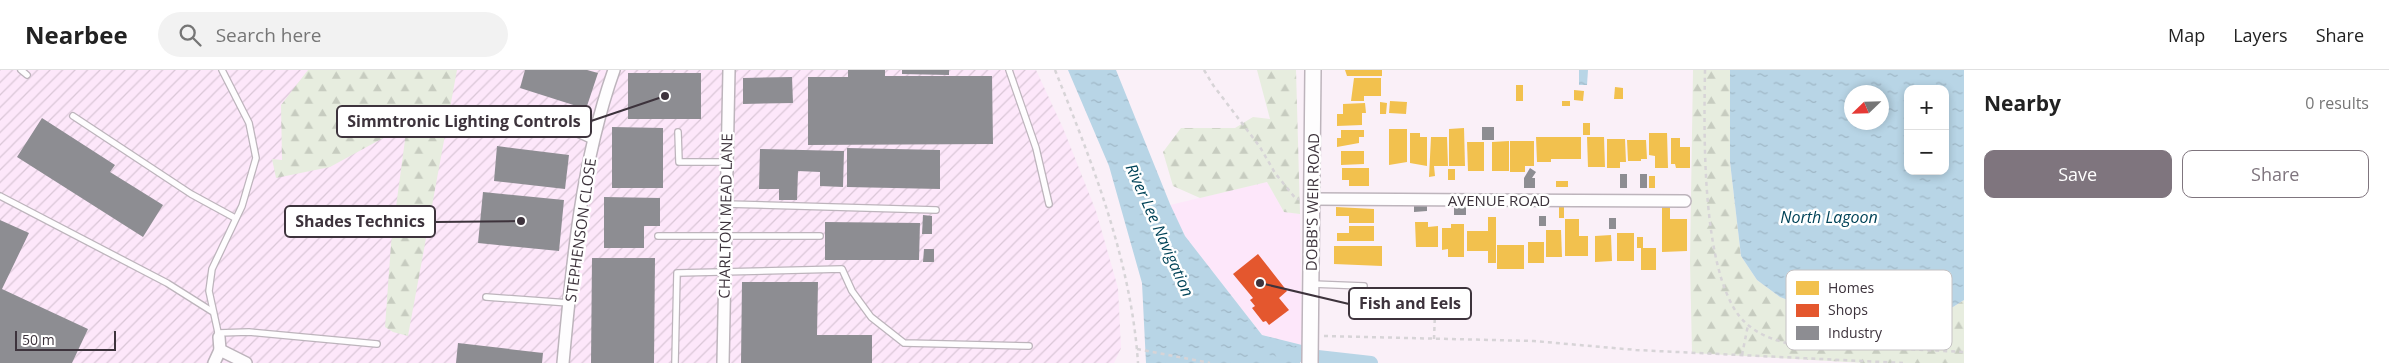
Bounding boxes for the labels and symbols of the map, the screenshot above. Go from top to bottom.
north arrow [1844,85,1889,130]
callout: Simmtronic Lighting Controls [337,106,591,137]
text: Simmtronic Lighting Controls [347,110,581,132]
street label: CHARLTON MEAD LANE [714,133,736,299]
street label: DOBB'S WEIR ROAD [1301,133,1323,271]
street label: STEPHENSON CLOSE [560,157,600,303]
water label: River Lee Navigation [1121,160,1199,300]
street label: AVENUE ROAD [1448,190,1550,210]
callout: Shades Technics [285,206,435,237]
water label: North Lagoon [1780,206,1878,228]
text: Shades Technics [295,210,425,232]
legend [1786,270,1952,350]
text: Homes [1828,278,1875,297]
callout: Fish and Eels [1349,288,1471,319]
text: Fish and Eels [1359,292,1461,314]
text: Shops [1828,300,1868,319]
text: Industry [1828,323,1883,342]
scale bar [15,328,116,351]

